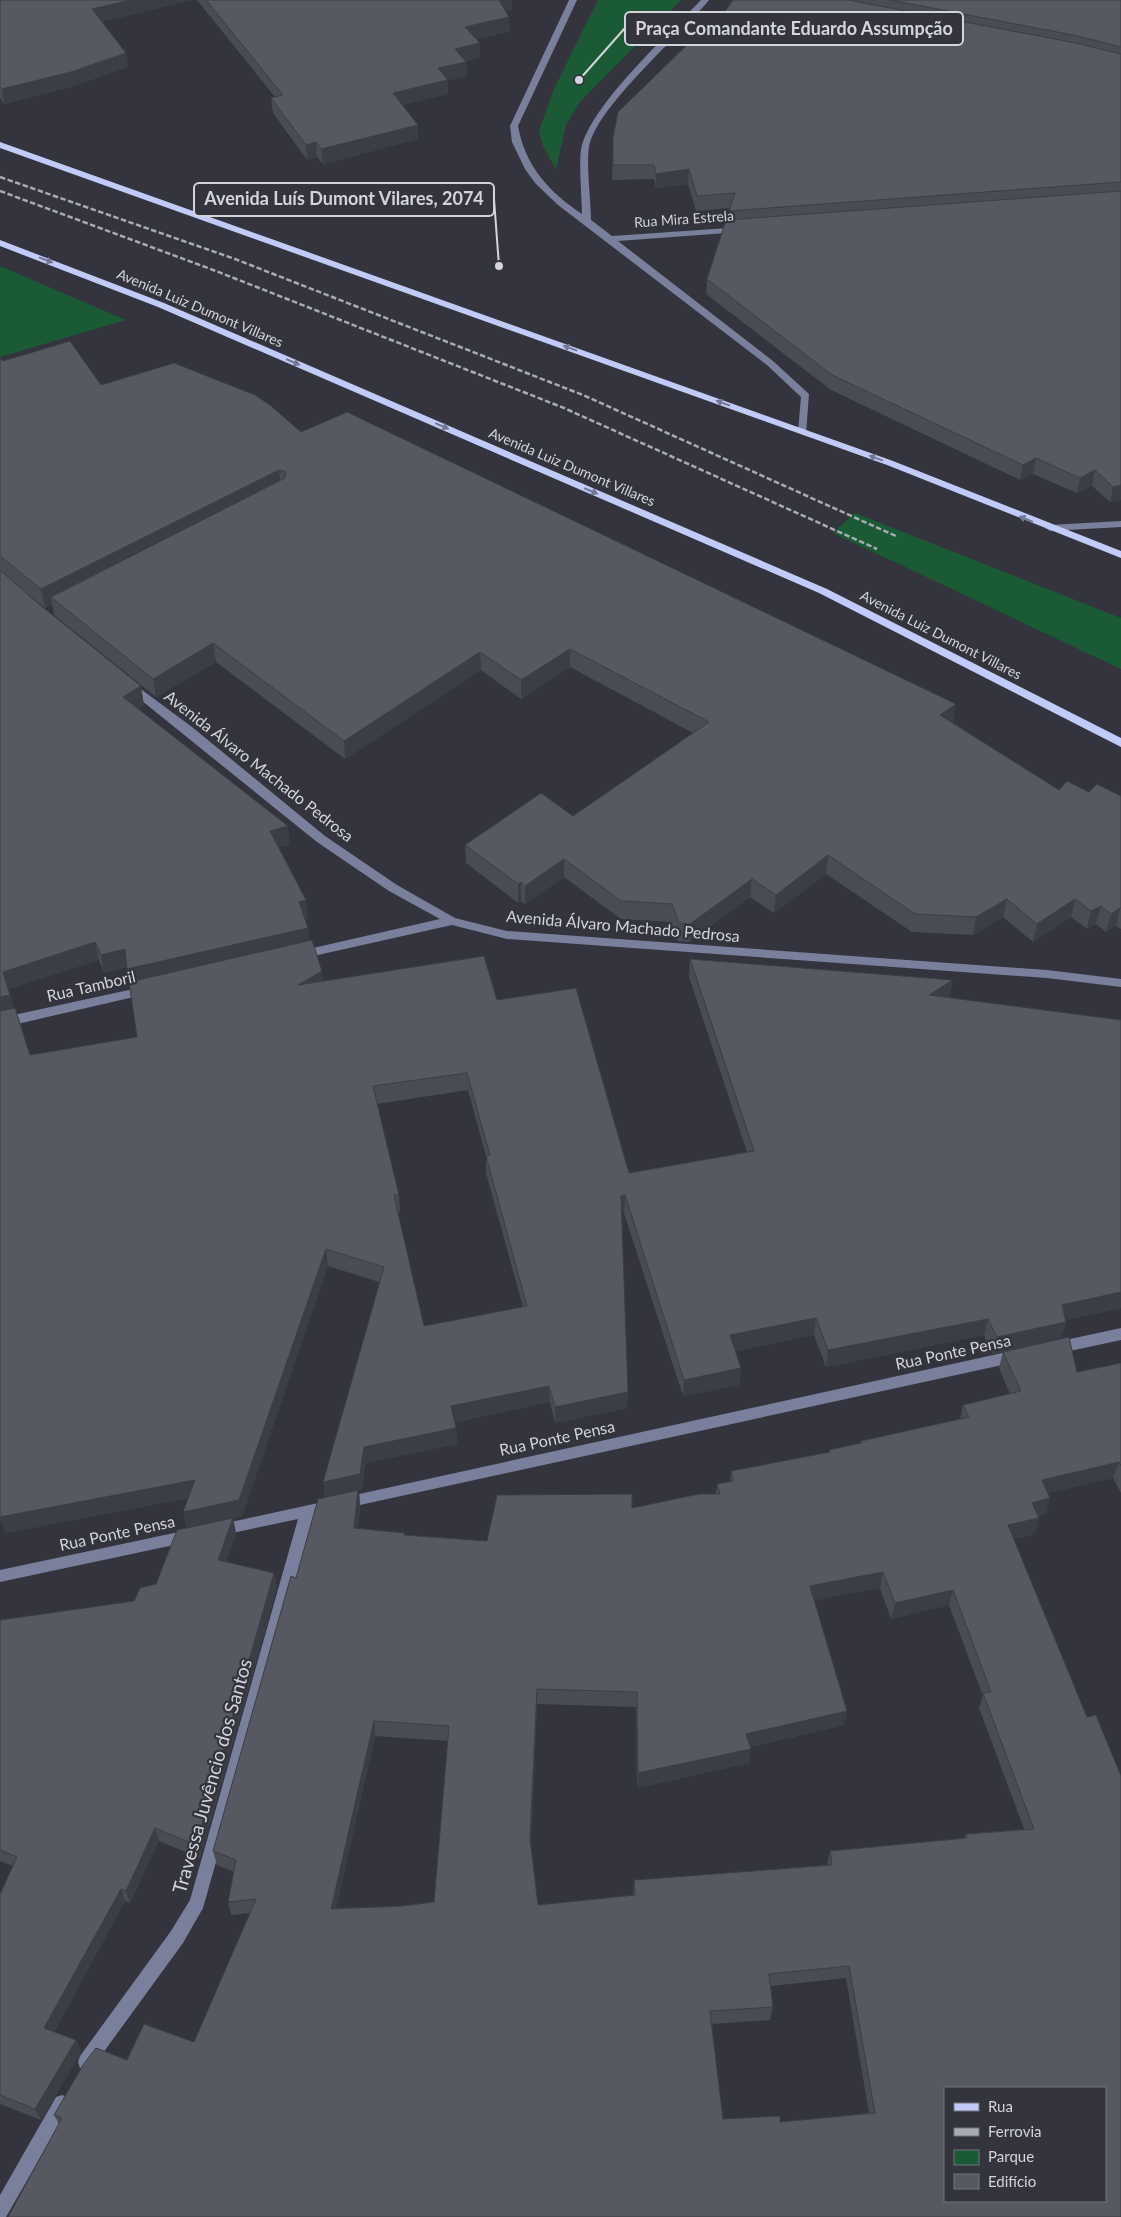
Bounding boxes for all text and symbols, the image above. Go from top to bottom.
callout: Praça Comandante Eduardo Assumpção [625,12,963,45]
text: Praça Comandante Eduardo Assumpção [635,17,953,39]
callout: Avenida Luís Dumont Vilares, 2074 [194,183,494,216]
text: Avenida Luís Dumont Vilares, 2074 [203,187,484,209]
street label: Rua Mira Estrela [633,207,735,230]
one-way arrow [38,257,53,265]
street label: Avenida Luiz Dumont Villares [114,265,286,350]
one-way arrow [562,344,577,352]
one-way arrow [286,358,300,366]
one-way arrow [715,399,730,407]
one-way arrow [435,423,449,431]
street label: Avenida Luiz Dumont Villares [486,424,658,509]
one-way arrow [868,454,883,461]
one-way arrow [584,487,598,495]
one-way arrow [1018,515,1033,523]
street label: Avenida Luiz Dumont Villares [858,586,1025,683]
street label: Avenida Álvaro Machado Pedrosa [161,686,358,845]
street label: Avenida Álvaro Machado Pedrosa [505,906,741,945]
street label: Rua Tamboril [45,966,137,1005]
street label: Rua Ponte Pensa [893,1330,1012,1373]
street label: Rua Ponte Pensa [497,1416,616,1459]
street label: Rua Ponte Pensa [57,1511,176,1554]
street label: Travessa Juvêncio dos Santos [167,1656,256,1896]
legend [944,2087,1106,2202]
text: Rua [988,2097,1013,2115]
text: Ferrovia [988,2122,1041,2140]
text: Parque [988,2147,1034,2165]
text: Edifício [988,2172,1036,2190]

